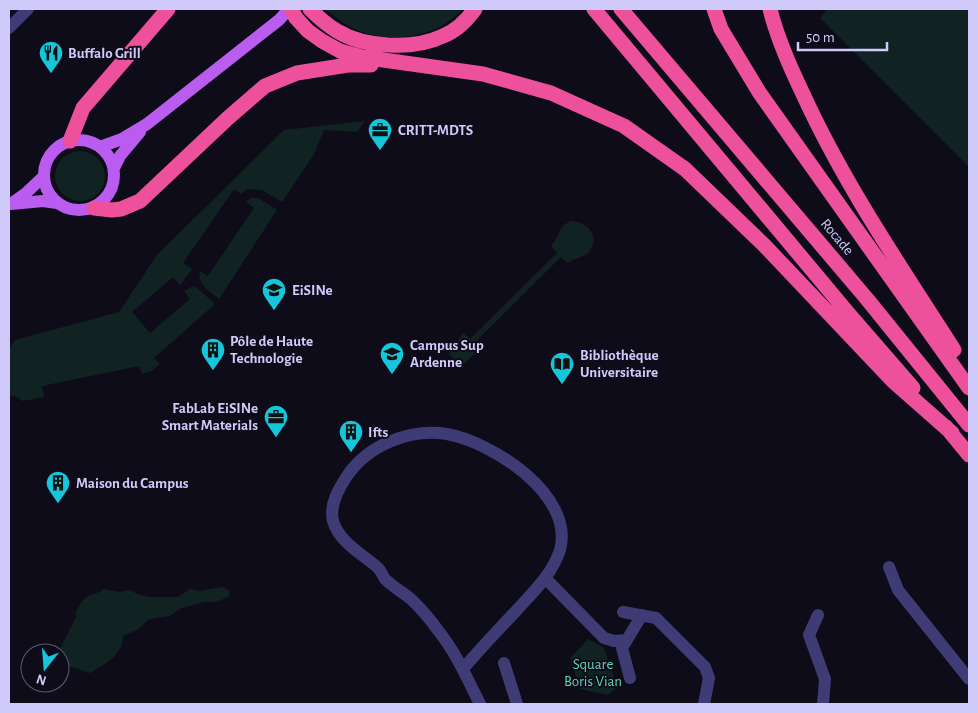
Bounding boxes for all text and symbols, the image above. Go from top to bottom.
scale bar [798,20,887,52]
text: 50 m [806,30,835,45]
restaurant icon: Buffalo Grill [38,40,64,74]
place label: Buffalo Grill [68,46,141,61]
office icon: CRITT-MDTS [367,117,393,151]
place label: CRITT-MDTS [398,123,473,138]
street label: Rocade [818,216,856,258]
school or university icon: EiSINe [261,277,287,311]
place label: EiSINe [292,283,333,298]
place label: Pôle de Haute Technologie [230,334,313,366]
building icon: Pôle de Haute Technologie [200,337,226,371]
place label: Campus Sup Ardenne [410,338,484,370]
school or university icon: Campus Sup Ardenne [379,341,405,375]
place label: Bibliothèque Universitaire [580,348,659,380]
library icon: Bibliothèque Universitaire [549,351,575,385]
place label: FabLab EiSINe Smart Materials [162,401,258,433]
office icon: FabLab EiSINe Smart Materials [263,404,289,438]
building icon: Ifts [338,419,364,453]
place label: Ifts [368,425,388,440]
building icon: Maison du Campus [45,470,71,504]
place label: Maison du Campus [76,476,189,491]
north arrow [20,643,70,693]
park label: Square Boris Vian [564,657,622,689]
text: N [35,671,48,688]

